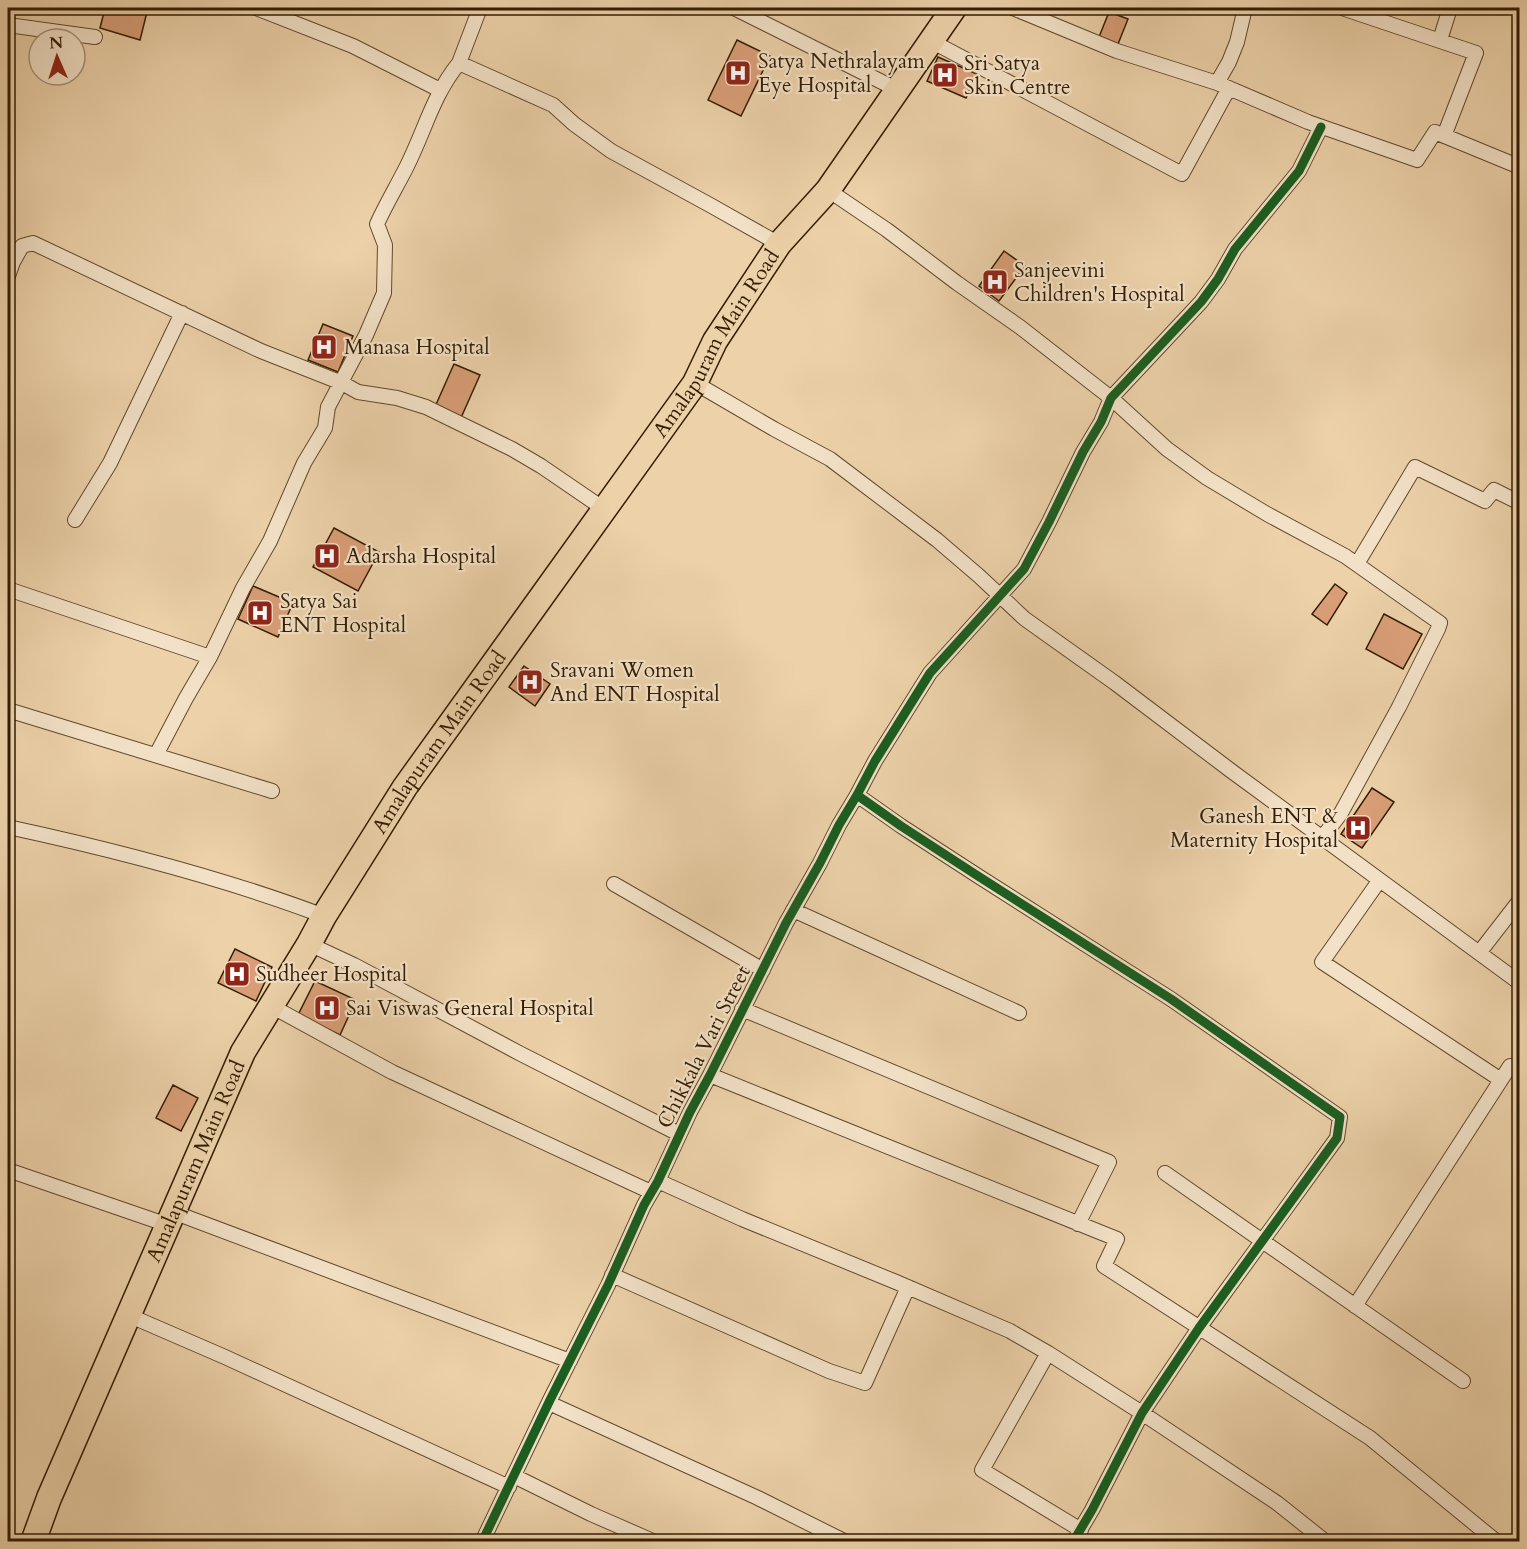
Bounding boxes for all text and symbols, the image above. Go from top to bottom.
north arrow [27,27,87,87]
text: N [49,32,64,54]
place label: Satya Nethralayam Eye Hospital [758,47,925,100]
place label: Sri Satya Skin Centre [964,49,1071,102]
hospital icon: Satya Nethralayam Eye Hospital [723,58,753,88]
hospital icon: Sri Satya Skin Centre [930,60,960,90]
street label: Amalapuram Main Road [646,244,786,443]
place label: Sanjeevini Children's Hospital [1014,256,1185,309]
hospital icon: Sanjeevini Children's Hospital [980,267,1010,297]
hospital icon: Manasa Hospital [309,332,339,362]
place label: Manasa Hospital [344,333,490,362]
hospital icon: Adarsha Hospital [312,541,342,571]
place label: Adarsha Hospital [346,542,496,571]
place label: Satya Sai ENT Hospital [280,587,406,640]
hospital icon: Satya Sai ENT Hospital [245,598,275,628]
street label: Amalapuram Main Road [365,645,513,839]
place label: Sravani Women And ENT Hospital [550,656,720,709]
hospital icon: Sravani Women And ENT Hospital [515,667,545,697]
place label: Ganesh ENT & Maternity Hospital [1170,802,1338,855]
hospital icon: Ganesh ENT & Maternity Hospital [1343,813,1373,843]
hospital icon: Sudheer Hospital [222,959,252,989]
place label: Sudheer Hospital [256,960,407,989]
street label: Chikkala Vari Street [650,960,758,1133]
hospital icon: Sai Viswas General Hospital [312,993,342,1023]
place label: Sai Viswas General Hospital [346,994,594,1023]
street label: Amalapuram Main Road [139,1056,252,1267]

